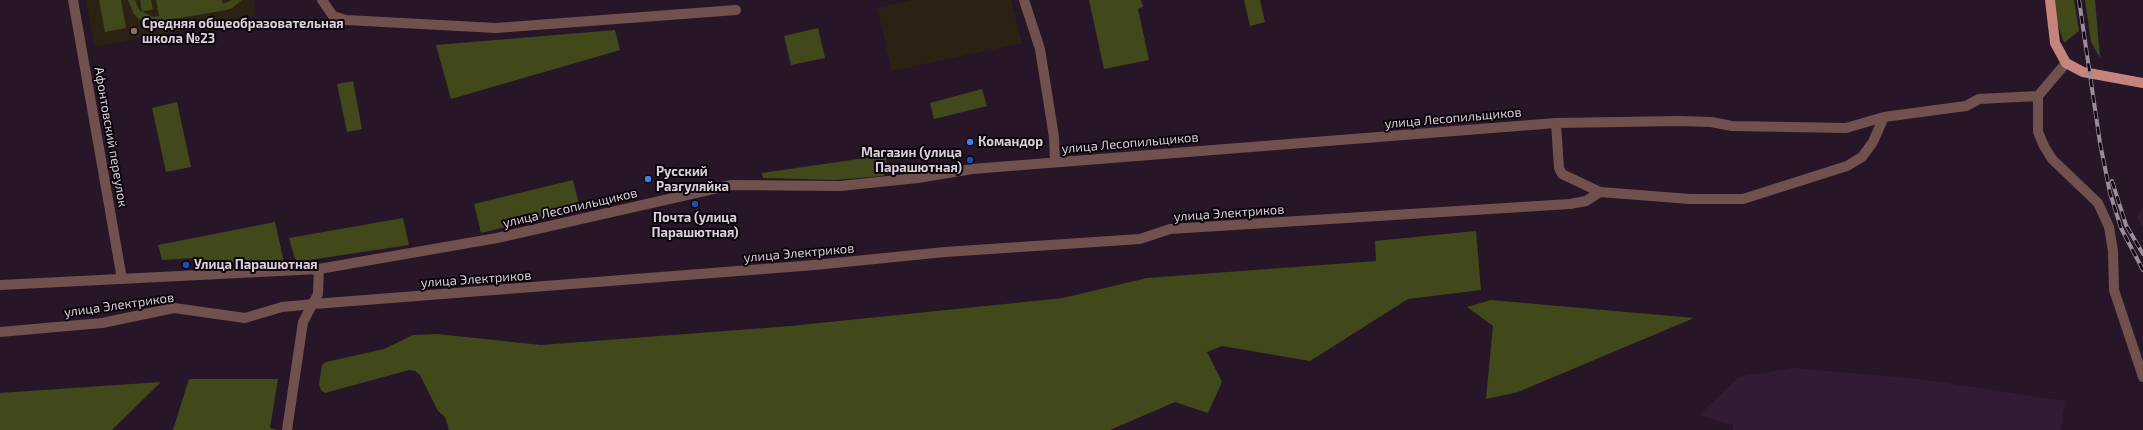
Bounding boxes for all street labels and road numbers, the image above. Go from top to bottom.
street label: Афонтовский переулок [91,66,131,208]
street label: улица Лесопильщиков [1384,104,1522,132]
street label: улица Лесопильщиков [1061,129,1199,157]
street label: улица Лесопильщиков [501,185,639,231]
street label: улица Электриков [1173,201,1285,225]
street label: улица Электриков [743,240,855,266]
street label: улица Электриков [420,267,532,291]
street label: улица Электриков [63,290,175,320]

